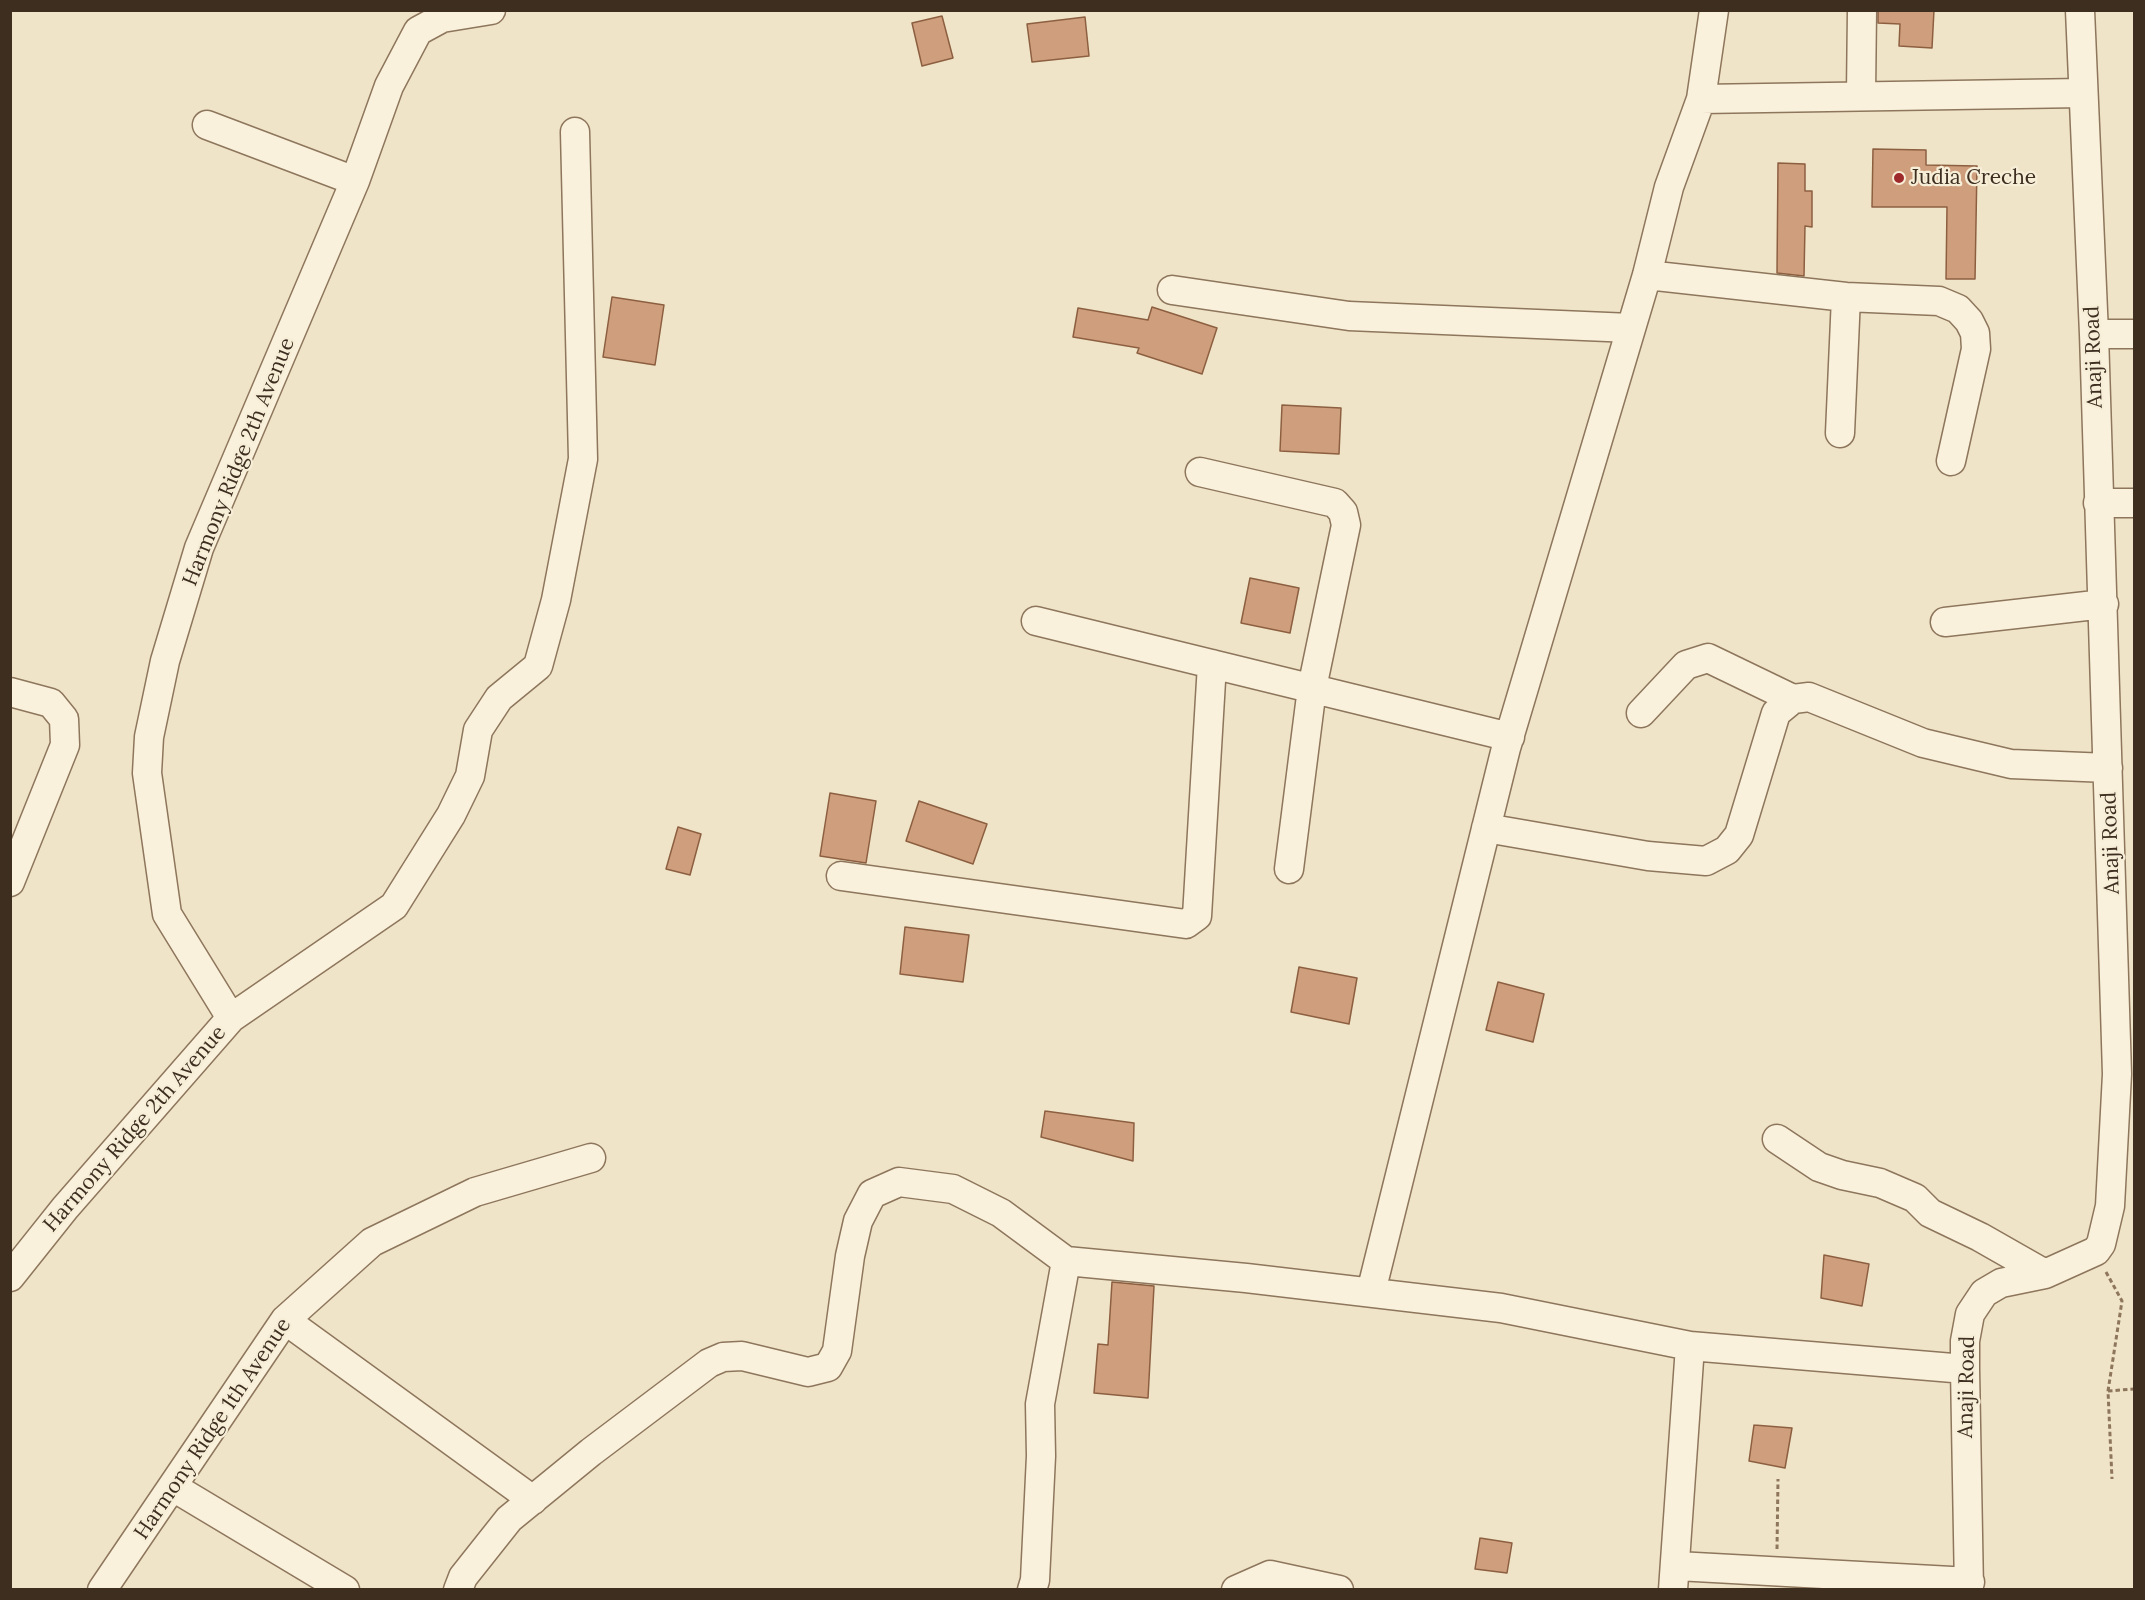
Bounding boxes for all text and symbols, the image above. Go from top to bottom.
place label: Judia Creche [1911,165,2036,191]
marker: Judia Creche [1892,171,1906,185]
street label: Anaji Road [2080,305,2108,409]
street label: Harmony Ridge 2th Avenue [178,334,300,590]
street label: Anaji Road [2097,791,2125,895]
street label: Harmony Ridge 2th Avenue [38,1021,232,1237]
street label: Harmony Ridge 1th Avenue [129,1314,297,1544]
street label: Anaji Road [1954,1336,1980,1438]

